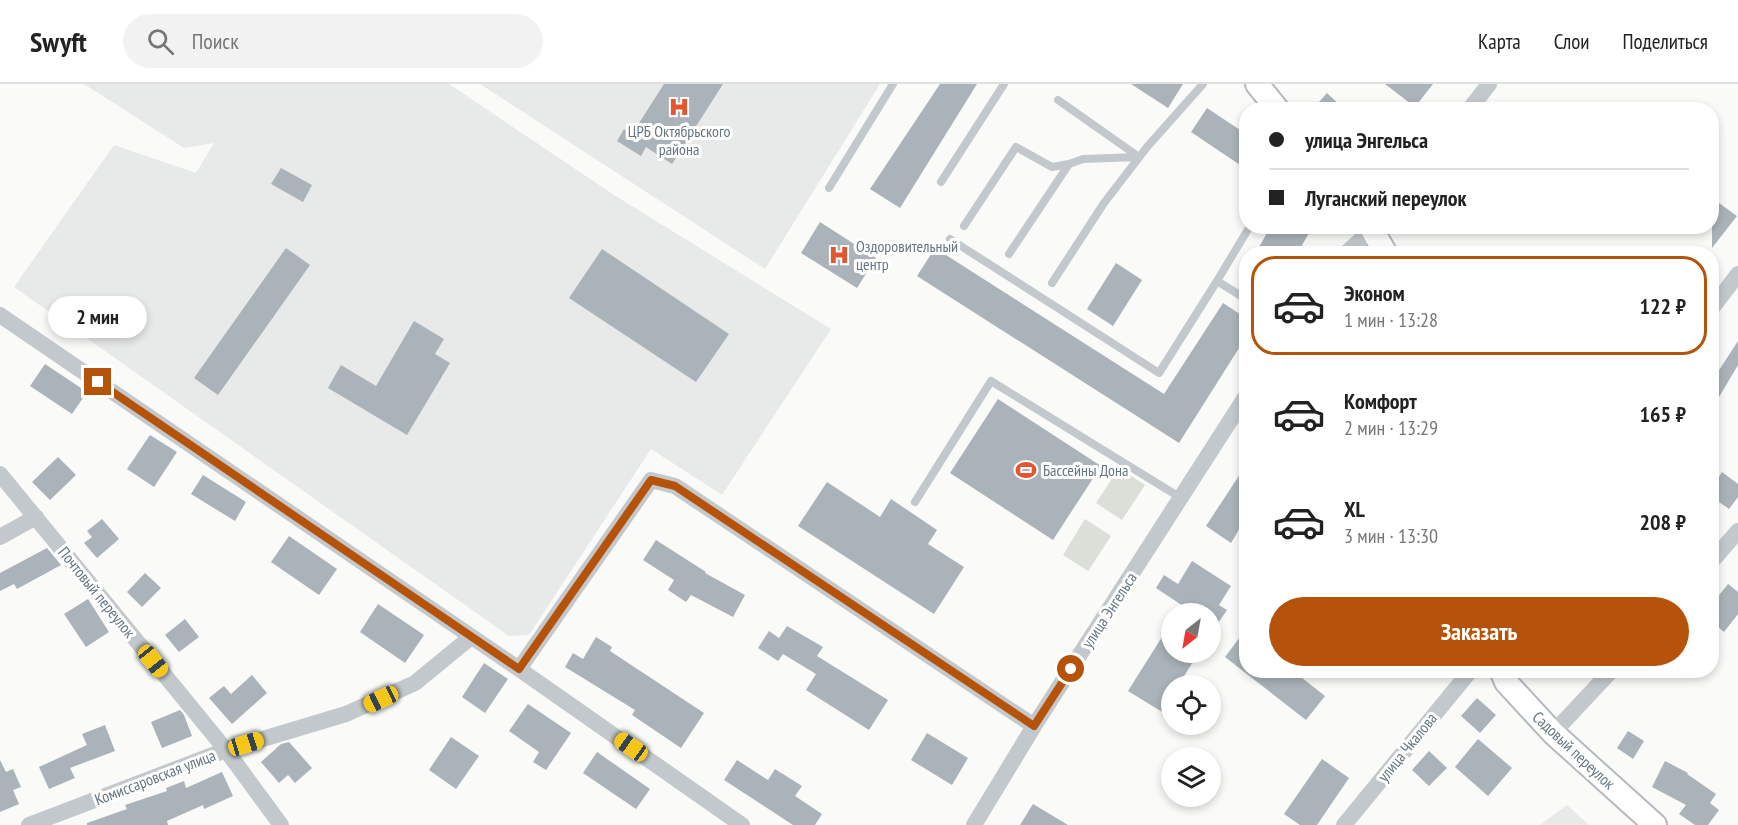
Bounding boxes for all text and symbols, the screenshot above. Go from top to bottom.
search box [123,14,543,68]
text: Swyft [30,23,87,60]
icon: search [144,25,177,58]
text: Поиск [192,27,239,55]
text: Карта [1478,28,1521,55]
text: Слои [1554,28,1589,55]
text: Поделиться [1622,28,1708,55]
hospital icon: ЦРБ Октябрьского района [667,95,691,119]
place label: ЦРБ Октябрьского района [628,121,730,159]
text: улица Энгельса [1305,126,1428,154]
text: Луганский переулок [1305,184,1467,212]
place label: Оздоровительный центр [856,236,958,274]
hospital icon: Оздоровительный центр [827,243,851,267]
icon: car [1272,279,1326,333]
text: Эконом [1344,279,1405,307]
text: 122 ₽ [1639,292,1686,320]
callout: 2 мин [48,295,148,337]
text: 2 мин [76,304,119,330]
text: 1 мин · 13:28 [1344,307,1438,333]
route end [84,368,111,395]
icon: car [1272,387,1326,441]
text: Комфорт [1344,387,1417,415]
text: 165 ₽ [1639,400,1686,428]
text: 2 мин · 13:29 [1344,415,1438,441]
sports icon: Бассейны Дона [1014,458,1038,482]
place label: Бассейны Дона [1043,460,1128,480]
icon: car [1272,495,1326,549]
text: XL [1344,495,1365,523]
text: 208 ₽ [1639,508,1686,536]
text: 3 мин · 13:30 [1344,523,1438,549]
street label: Почтовый переулок [54,542,140,642]
street label: улица Энгельса [1077,568,1141,652]
button: Заказать [1269,597,1689,666]
north arrow [1161,603,1221,663]
map controls [1161,603,1221,807]
car [135,641,171,681]
route start [1057,655,1084,682]
button: locate [1161,675,1221,735]
car [361,683,401,715]
street label: Садовый переулок [1529,707,1620,794]
street label: улица Чкалова [1373,709,1441,785]
car [611,729,651,765]
car [226,730,266,758]
street label: Комиссаровская улица [92,745,218,809]
button: layers [1161,747,1221,807]

